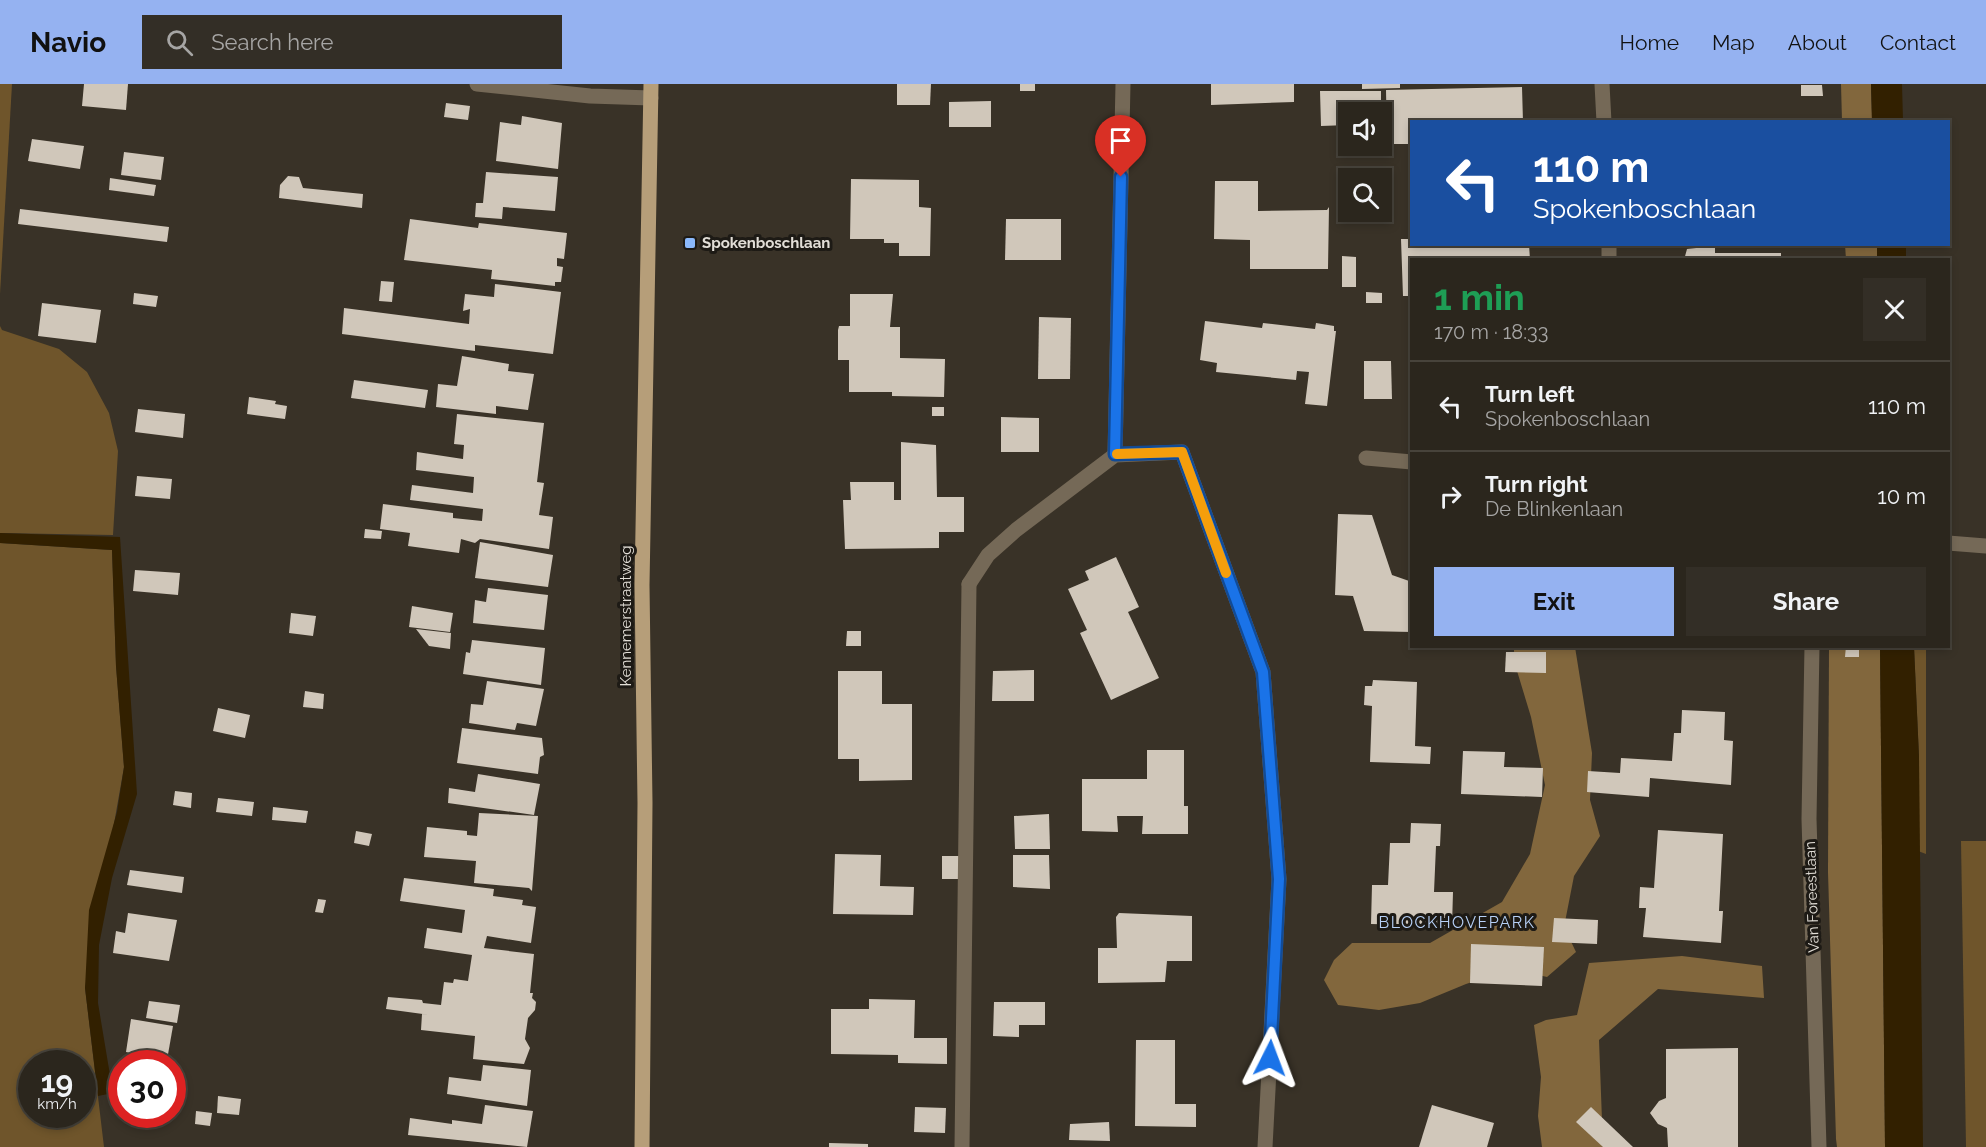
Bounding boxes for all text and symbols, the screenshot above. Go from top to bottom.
search box [142,15,562,69]
text: Navio [30,26,106,59]
icon: search [163,26,196,59]
text: Search here [211,29,333,55]
text: Home [1620,30,1679,55]
text: Map [1712,30,1755,55]
text: About [1788,30,1847,55]
text: Contact [1880,30,1956,55]
map controls [1338,102,1392,222]
button: sound [1338,102,1392,156]
pin [1095,115,1146,177]
icon: arrive [1104,124,1137,157]
text: 110 m [1533,143,1649,192]
icon: left [1434,144,1512,222]
button: search [1338,168,1392,222]
text: Spokenboschlaan [1533,193,1756,224]
place label: Spokenboschlaan [702,234,830,252]
marker: Spokenboschlaan [683,236,697,250]
text: 1 min [1434,276,1525,318]
button: close [1863,278,1926,341]
text: 170 m · 18:33 [1434,320,1548,344]
text: Turn left [1485,381,1575,407]
icon: left [1434,390,1467,423]
text: 110 m [1868,393,1926,419]
text: Spokenboschlaan [1485,407,1650,431]
text: Turn right [1485,471,1588,497]
icon: right [1434,480,1467,513]
text: 10 m [1877,483,1926,509]
text: De Blinkenlaan [1485,497,1623,521]
street label: Kennemerstraatweg [617,546,635,686]
button: Exit [1434,567,1674,636]
button: Share [1686,567,1926,636]
street label: Van Foreestlaan [1801,841,1823,953]
district label: BLOCKHOVEPARK [1378,913,1536,932]
position arrow [1238,1026,1302,1090]
speed limit sign: 30 [108,1050,186,1128]
text: 19 [41,1064,73,1099]
text: km/h [37,1095,77,1113]

